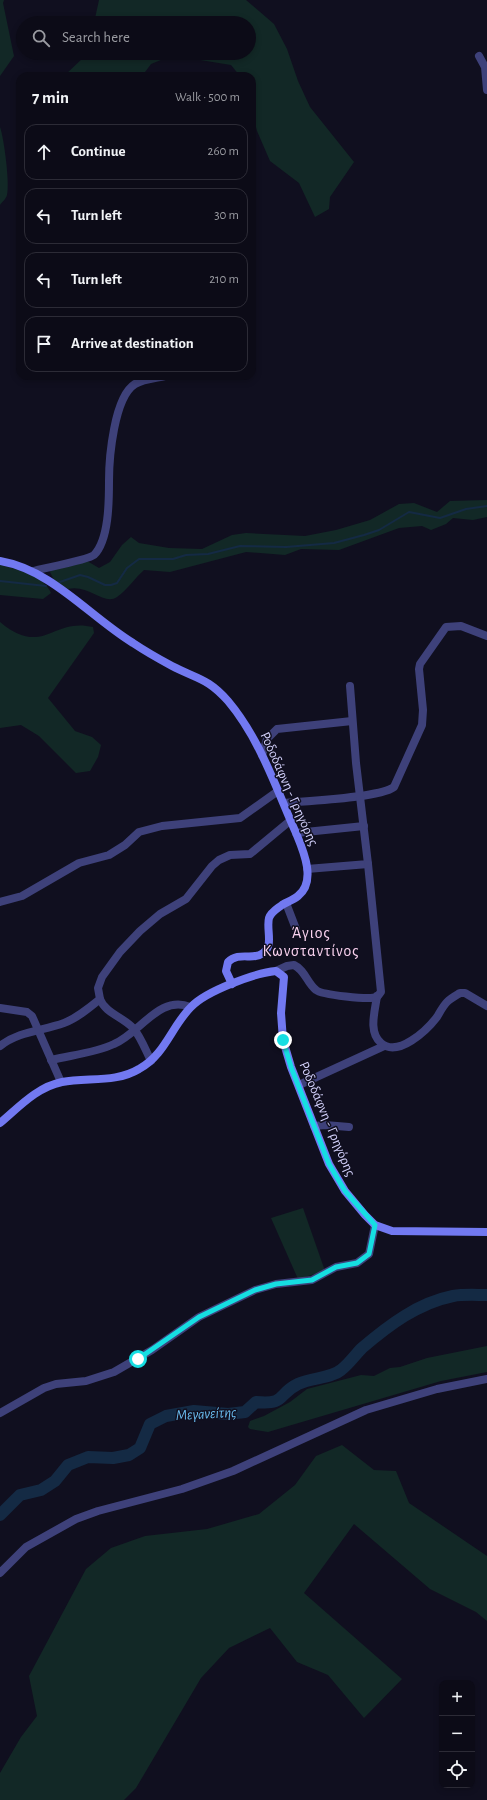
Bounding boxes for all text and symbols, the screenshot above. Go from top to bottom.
search box [16,16,256,60]
icon: search [30,27,52,49]
text: Search here [62,30,130,45]
text: 7 min [32,89,69,106]
text: Walk · 500 m [175,91,240,104]
icon: ahead [33,141,55,163]
text: Continue [71,144,126,159]
text: 260 m [208,145,239,158]
icon: left [33,205,55,227]
text: Turn left [71,208,122,223]
text: 30 m [214,209,239,222]
icon: left [33,269,55,291]
text: Turn left [71,272,122,287]
text: 210 m [209,273,239,286]
icon: arrive [33,333,55,355]
text: Arrive at destination [71,336,194,351]
street label: Ροδοδάφνη - Γρηγόρης [258,730,321,849]
district label: Άγιος Κωνσταντίνος [262,925,360,960]
route end [274,1031,292,1049]
street label: Ροδοδάφνη - Γρηγόρης [297,1060,358,1179]
route start [129,1350,147,1368]
water label: Μεγανείτης [175,1405,237,1423]
map controls [439,1680,475,1788]
button: + [439,1680,475,1716]
button: − [439,1716,475,1752]
button: locate [439,1752,475,1788]

